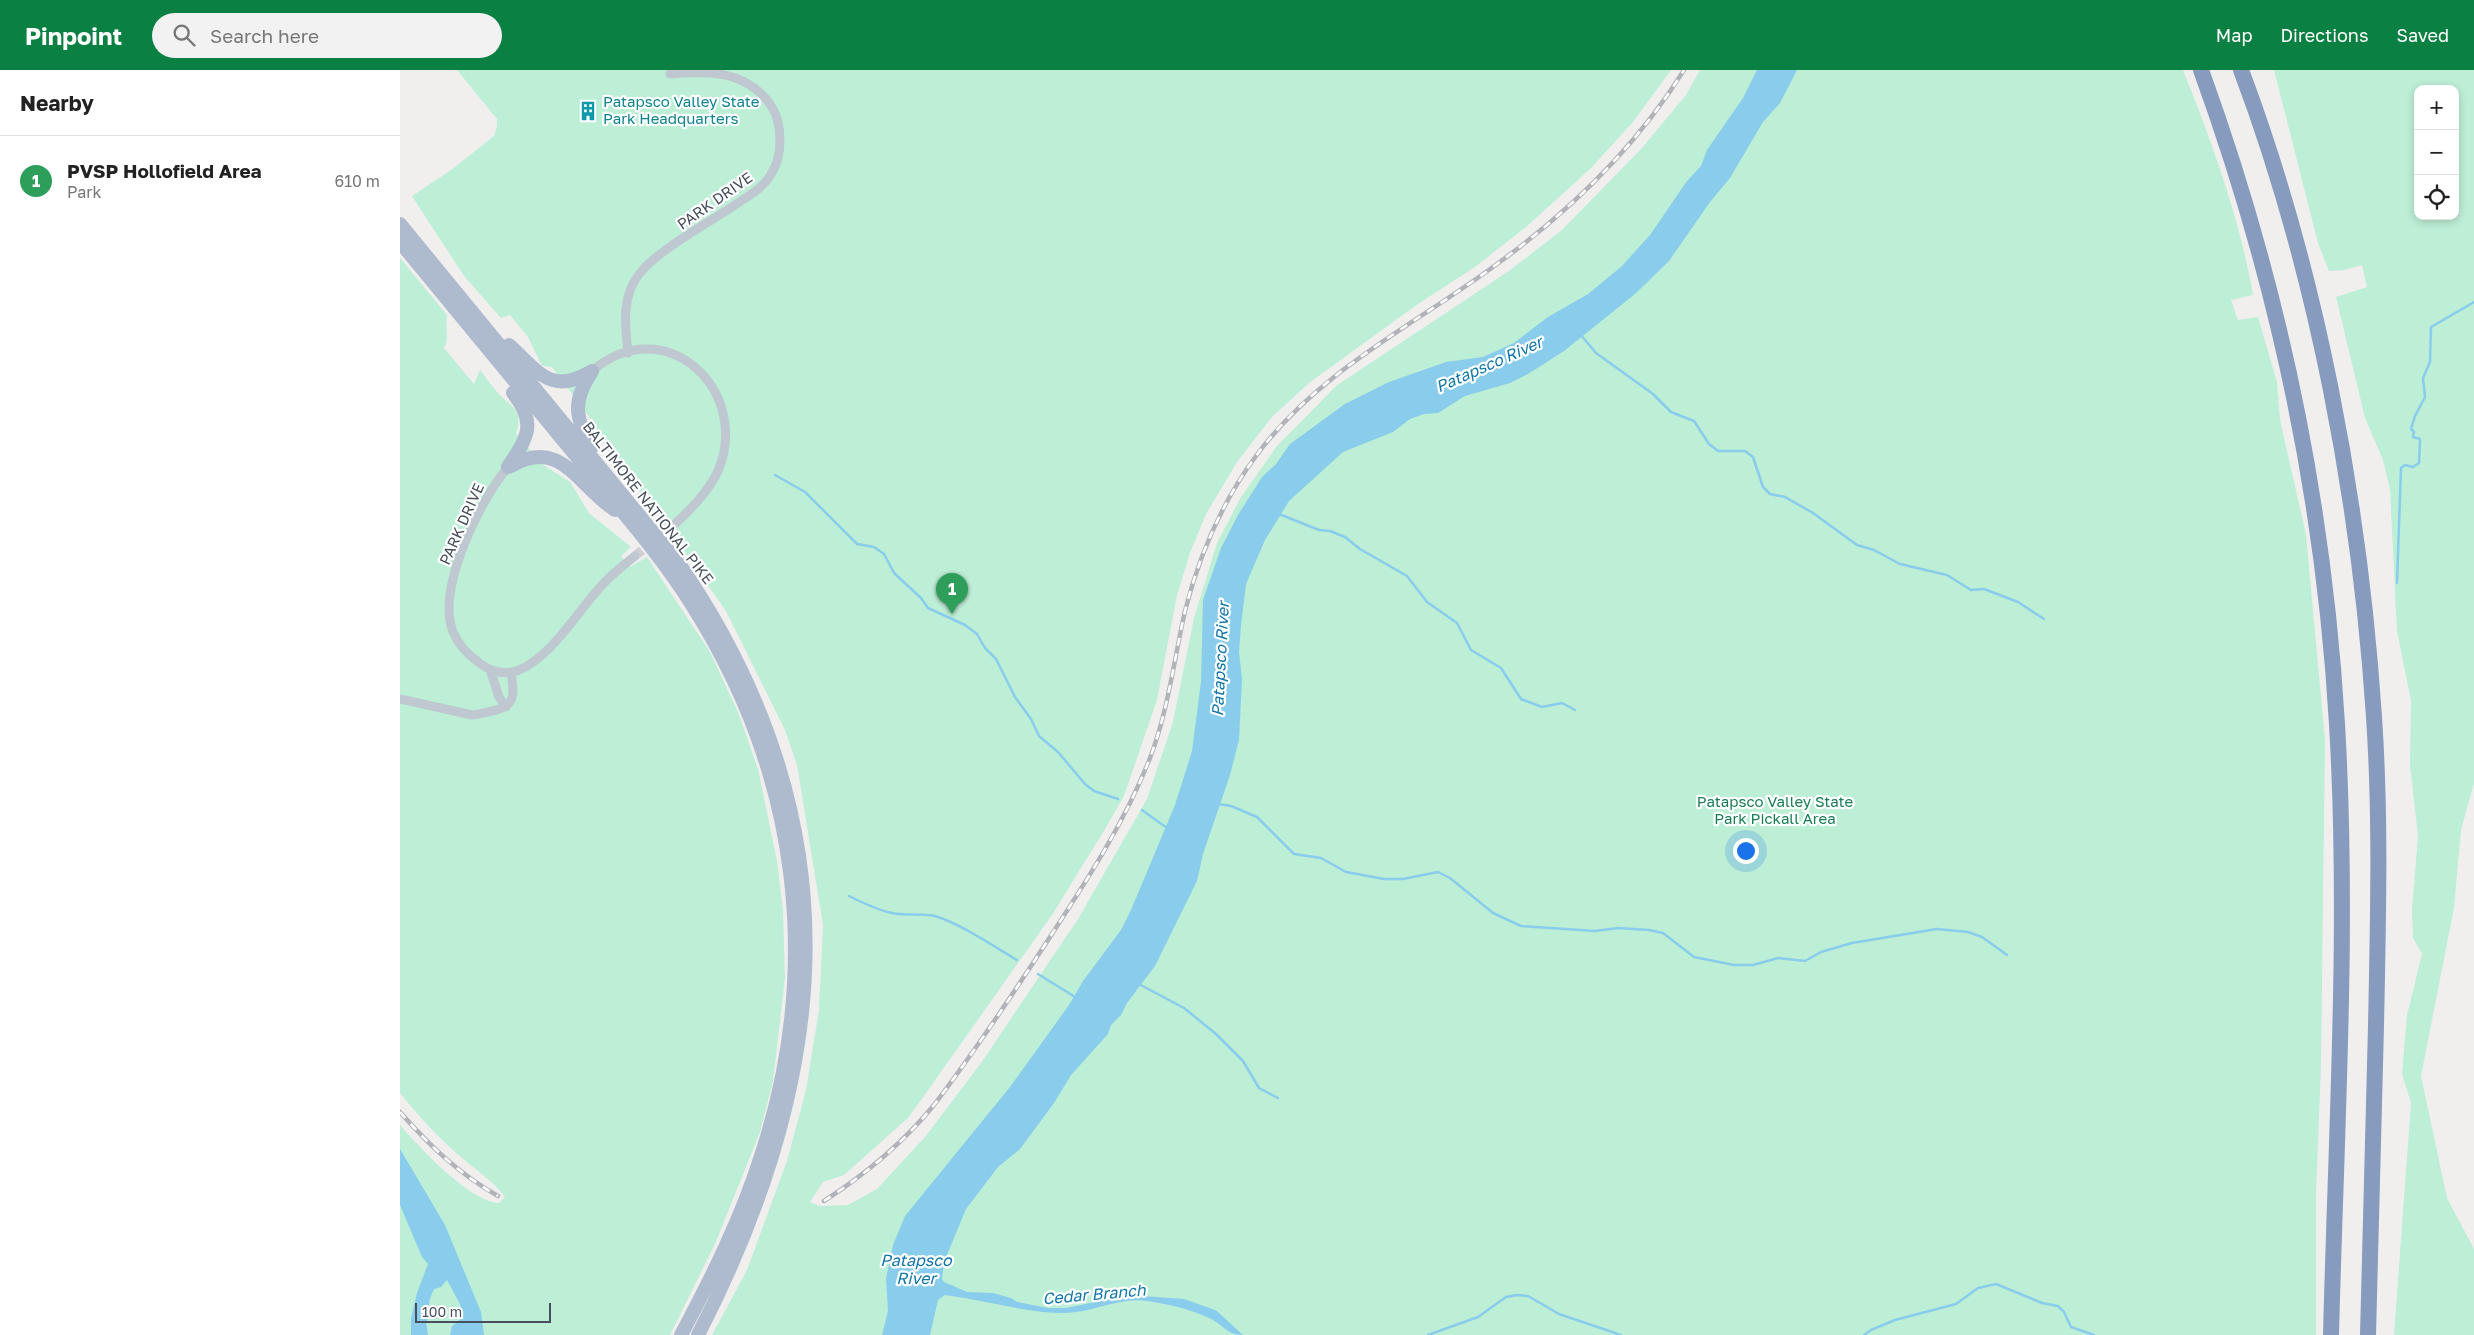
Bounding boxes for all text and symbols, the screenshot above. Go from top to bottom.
search box [152,13,502,58]
text: Pinpoint [25,21,122,50]
icon: search [170,21,198,49]
text: Search here [210,24,319,47]
text: Map [2216,24,2252,46]
text: Directions [2280,24,2368,46]
text: Saved [2396,24,2449,46]
map controls [2414,85,2459,220]
button: + [2414,85,2459,130]
text: Nearby [20,90,94,116]
place label: Patapsco Valley State Park Headquarters [603,92,760,127]
building icon: Patapsco Valley State Park Headquarters [577,100,599,122]
button: − [2414,130,2459,175]
text: PVSP Hollofield Area [67,159,262,182]
street label: PARK DRIVE [673,168,755,233]
text: 1 [32,171,40,191]
text: 610 m [334,171,380,191]
button: locate [2414,175,2459,220]
text: Park [67,182,102,202]
water label: Patapsco River [1433,330,1548,396]
street label: BALTIMORE NATIONAL PIKE [580,417,718,587]
street label: PARK DRIVE [435,480,487,567]
pin: 1 [936,573,968,614]
water label: Patapsco River [1207,598,1233,717]
park label: Patapsco Valley State Park Pickall Area [1697,792,1854,827]
your location [1733,838,1759,864]
water label: Patapsco River [880,1250,953,1288]
water label: Cedar Branch [1042,1279,1148,1308]
scale bar [415,1300,551,1323]
text: 100 m [422,1303,462,1320]

